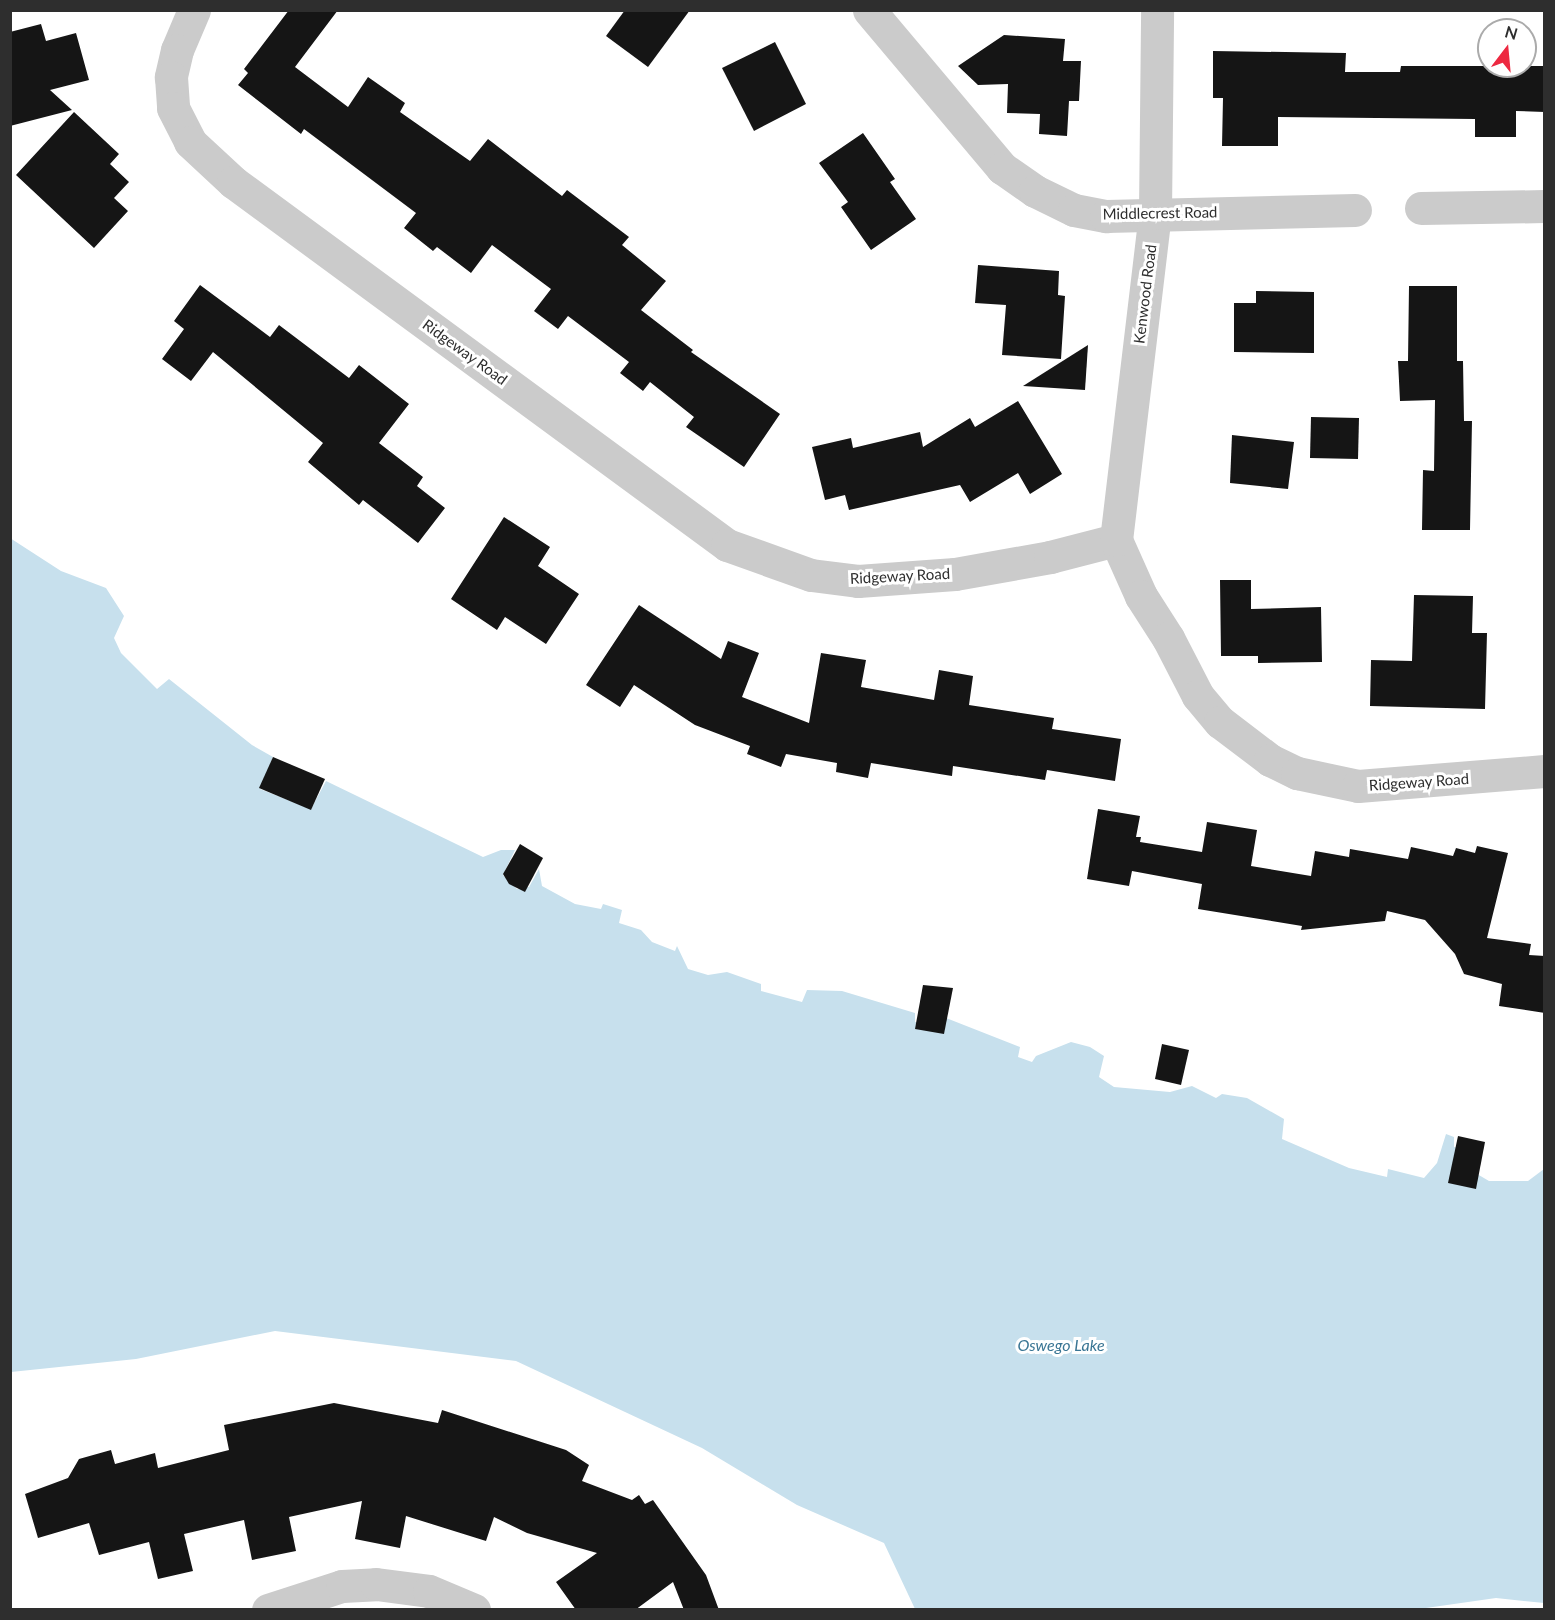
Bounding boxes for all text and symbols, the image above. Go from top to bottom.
north arrow [1477,18,1537,78]
text: N [1503,21,1520,43]
street label: Middlecrest Road [1102,203,1218,223]
street label: Kenwood Road [1130,243,1160,345]
street label: Ridgeway Road [419,315,511,389]
street label: Ridgeway Road [849,564,951,588]
street label: Ridgeway Road [1368,770,1470,794]
water label: Oswego Lake [1017,1335,1105,1355]

